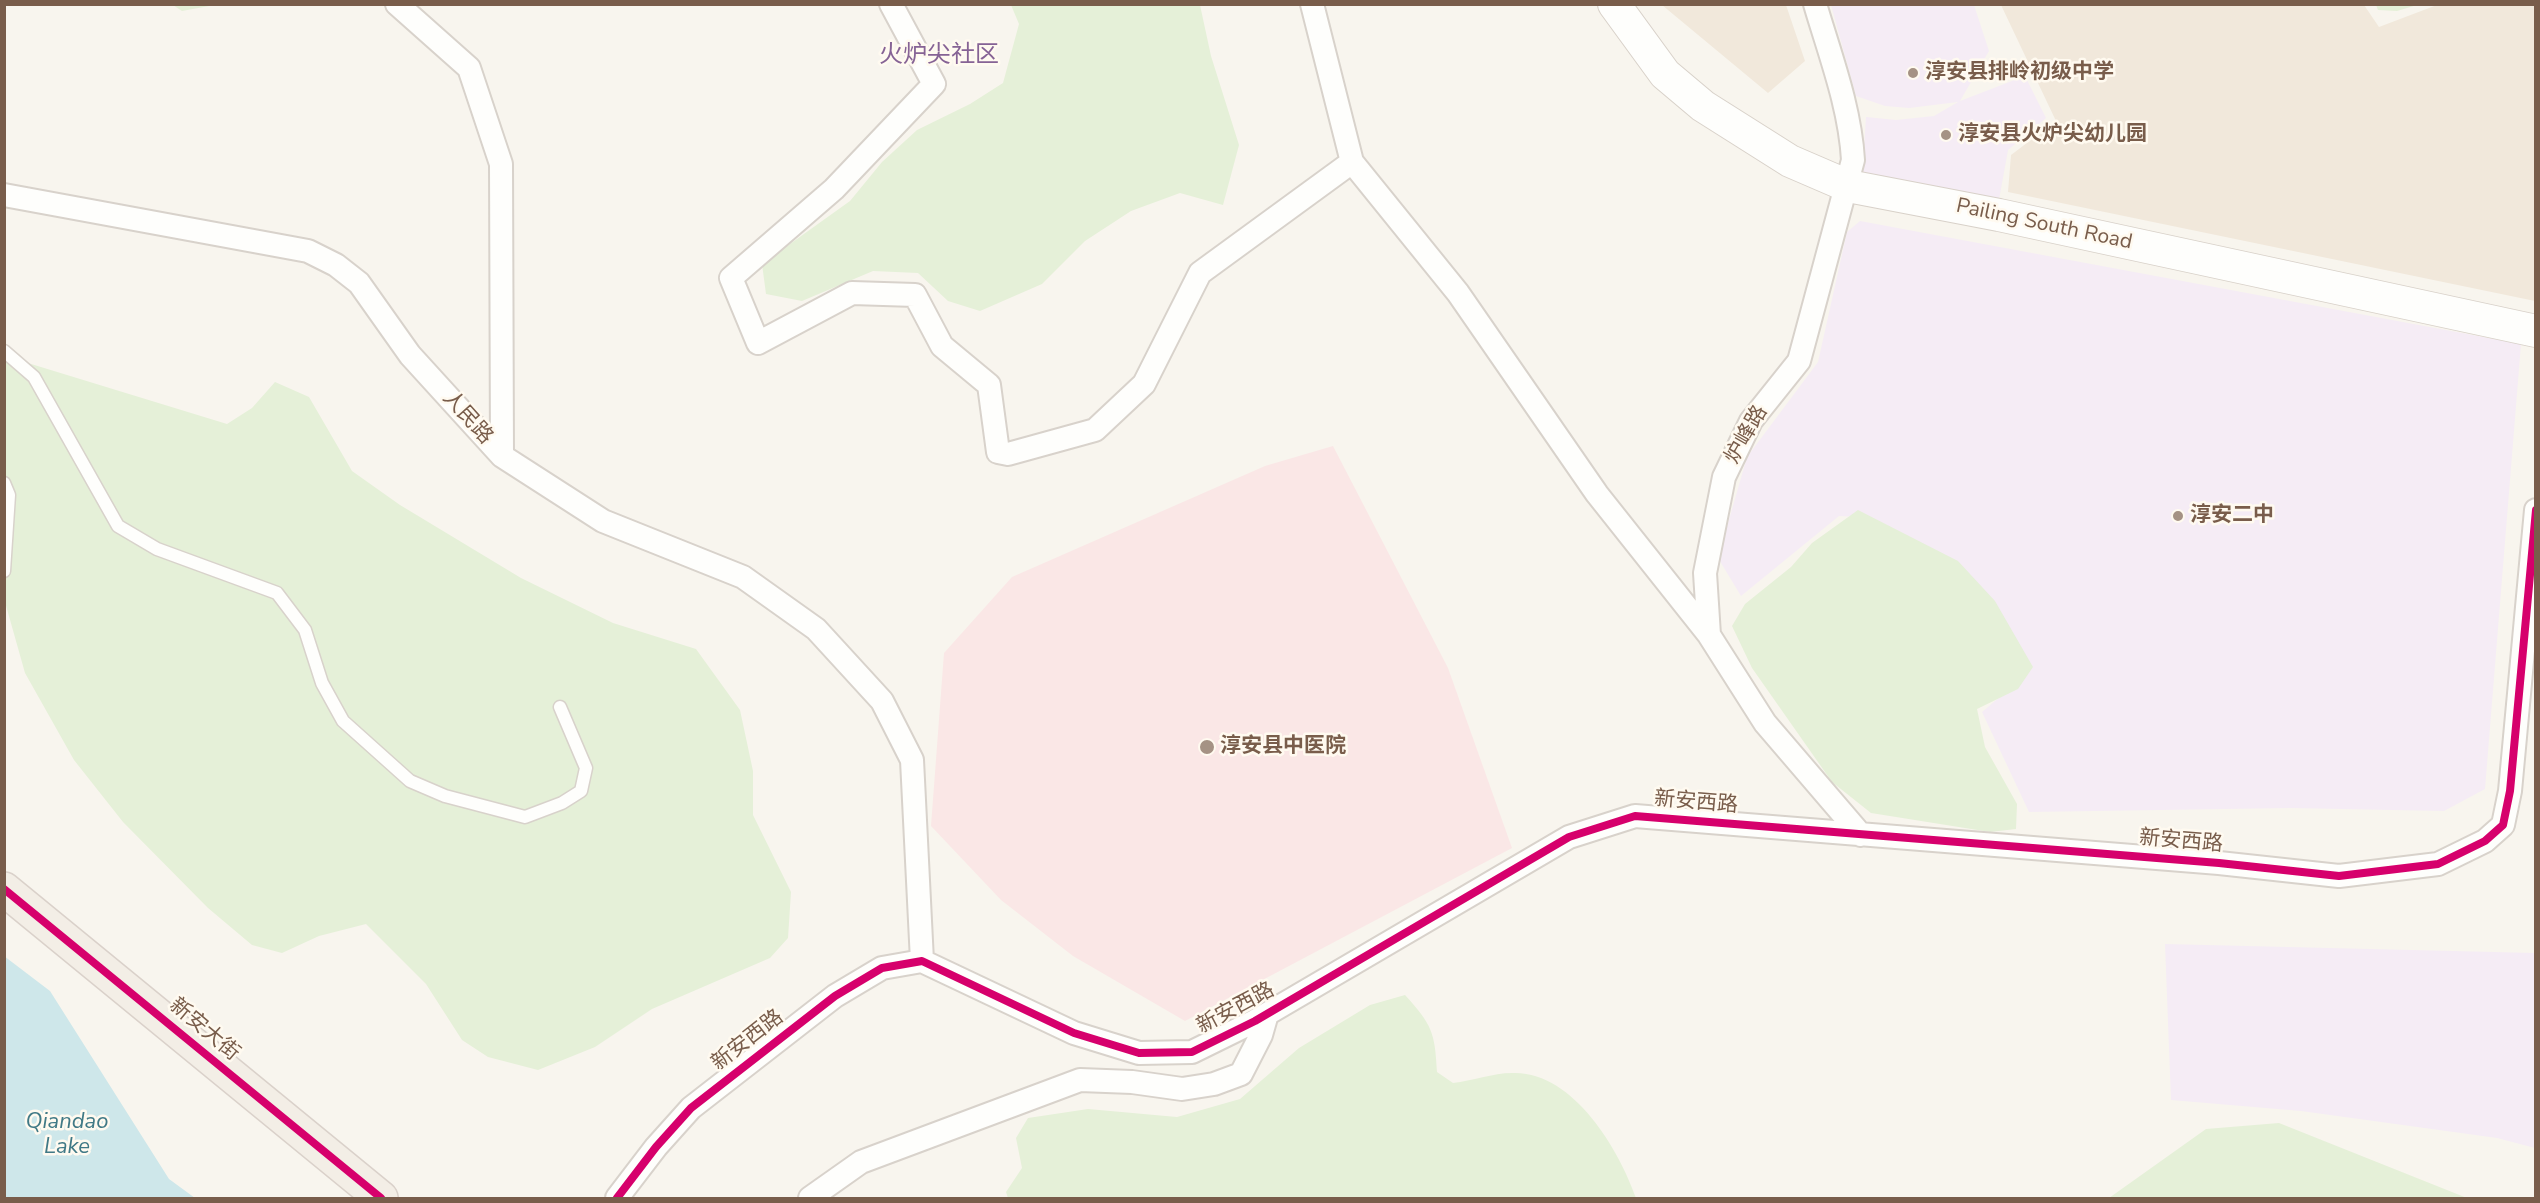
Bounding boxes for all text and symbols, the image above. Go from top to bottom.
district label: 火炉尖社区 [879,42,999,70]
place label: 淳安县排岭初级中学 [1925,60,2114,86]
marker: 淳安县排岭初级中学 [1906,66,1920,80]
place label: 淳安县火炉尖幼儿园 [1958,122,2147,148]
marker: 淳安县火炉尖幼儿园 [1939,128,1953,142]
street label: Pailing South Road [1954,194,2134,256]
street label: 人民路 [437,386,497,450]
street label: 炉峰路 [1720,401,1774,469]
place label: 淳安二中 [2190,503,2274,529]
marker: 淳安二中 [2171,509,2185,523]
place label: 淳安县中医院 [1220,734,1346,760]
marker: 淳安县中医院 [1198,738,1216,756]
street label: 新安西路 [1653,787,1739,819]
street label: 新安西路 [2138,826,2224,858]
street label: 新安西路 [1193,978,1279,1040]
street label: 新安大街 [164,993,244,1067]
street label: 新安西路 [707,1005,789,1077]
water label: Qiandao Lake [26,1110,108,1162]

